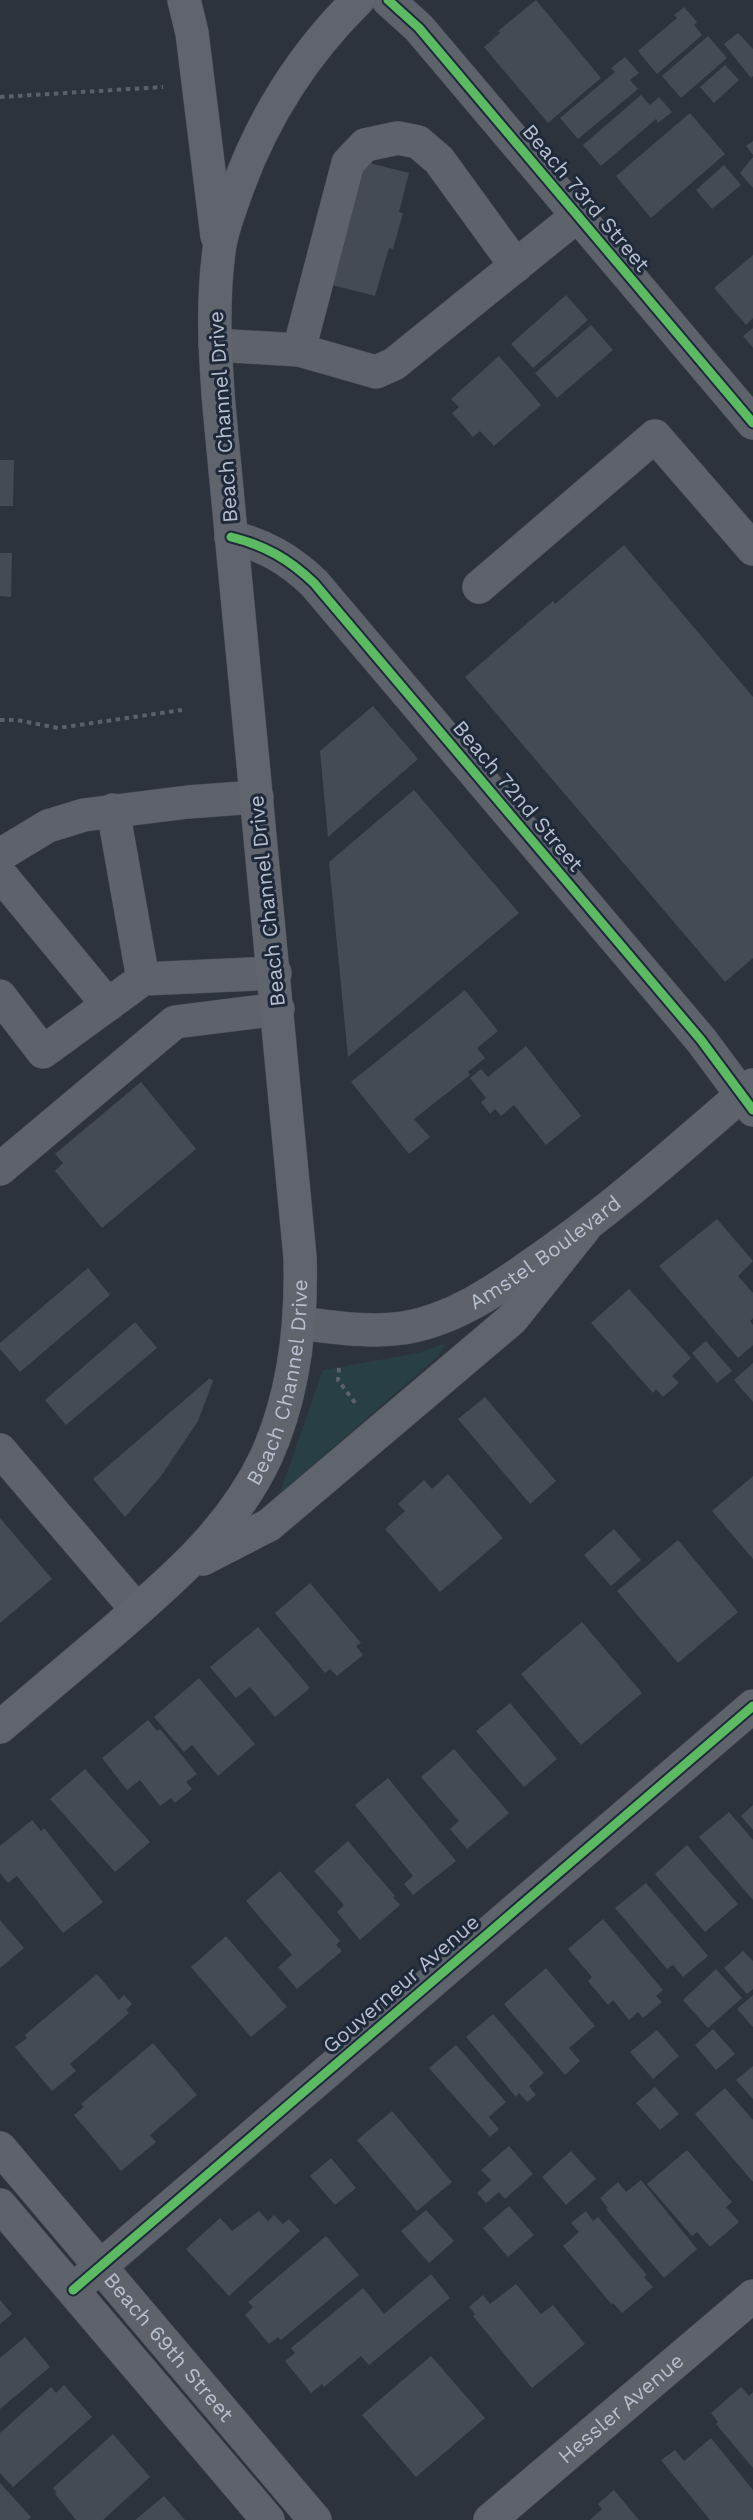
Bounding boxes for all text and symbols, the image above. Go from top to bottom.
street label: Beach 73rd Street [517,119,655,277]
street label: Beach Channel Drive [203,310,242,524]
street label: Beach 72nd Street [448,715,589,876]
street label: Beach Channel Drive [243,794,290,1008]
street label: Amstel Boulevard [465,1190,626,1314]
street label: Beach Channel Drive [241,1279,312,1489]
street label: Gouverneur Avenue [317,1909,484,2058]
street label: Beach 69th Street [99,2267,239,2427]
street label: Hessler Avenue [553,2348,688,2468]

